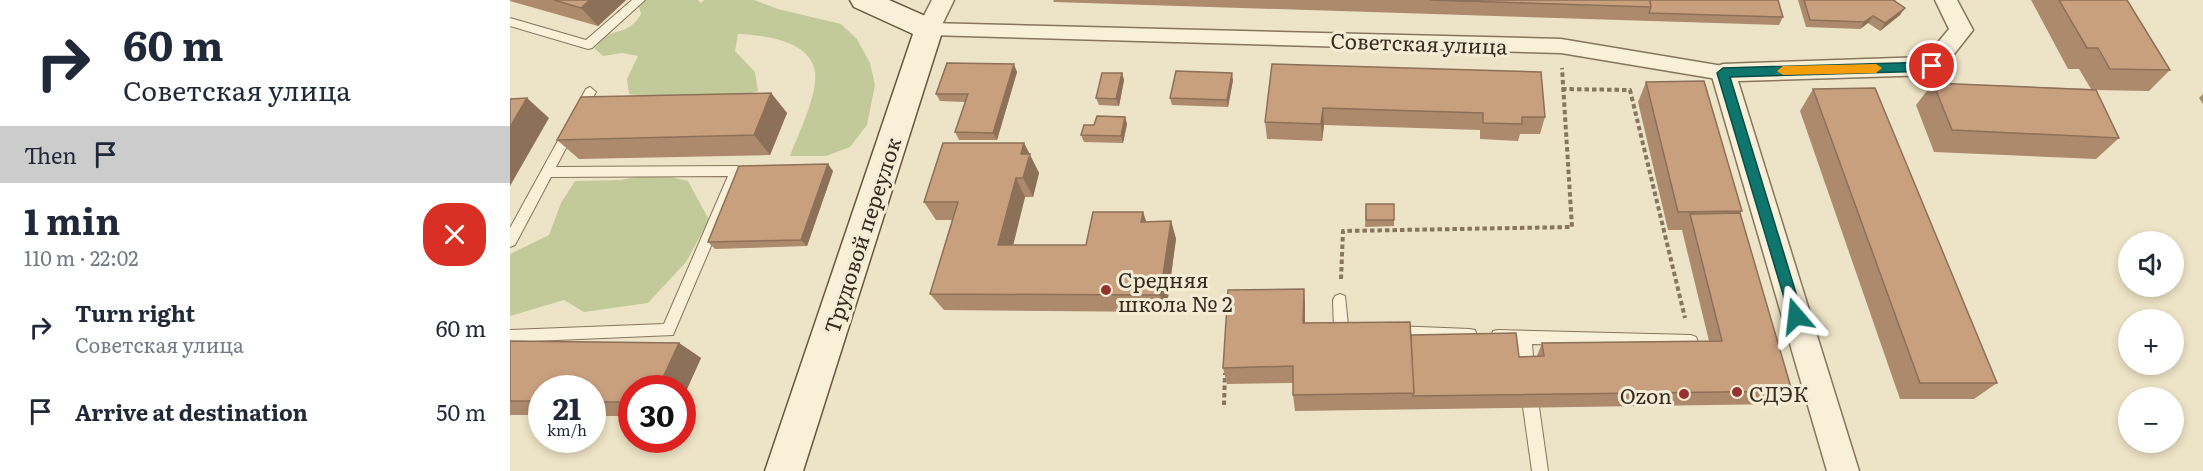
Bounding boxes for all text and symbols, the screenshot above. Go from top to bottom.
text: 60 m [123,12,224,74]
street label: Советская улица [1330,23,1509,61]
icon: right [24,24,102,102]
pin [1906,40,1957,91]
icon: arrive [1915,49,1948,82]
text: Советская улица [123,69,351,109]
street label: Трудовой переулок [815,132,908,337]
text: Then [24,138,77,171]
icon: arrive [89,138,122,171]
text: 1 min [24,193,120,246]
button: close [423,203,486,266]
map controls [2118,231,2184,453]
button: sound [2118,231,2184,297]
text: 110 m · 22:02 [24,242,138,272]
place label: Средняя школа № 2 [1118,263,1233,318]
marker: Средняя школа № 2 [1099,283,1113,297]
position arrow [1764,284,1828,348]
text: Turn right [75,296,195,329]
button: + [2118,309,2184,375]
icon: right [24,311,57,344]
text: 60 m [436,311,486,344]
text: Советская улица [75,329,244,359]
speed limit sign: 30 [618,375,696,453]
place label: СДЭК [1749,377,1809,408]
place label: Ozon [1620,379,1672,410]
text: 21 [553,385,581,429]
marker: СДЭК [1730,385,1744,399]
marker: Ozon [1677,387,1691,401]
button: − [2118,387,2184,453]
icon: arrive [24,395,57,428]
text: Arrive at destination [75,395,308,428]
text: 50 m [436,395,486,428]
text: km/h [547,418,587,441]

